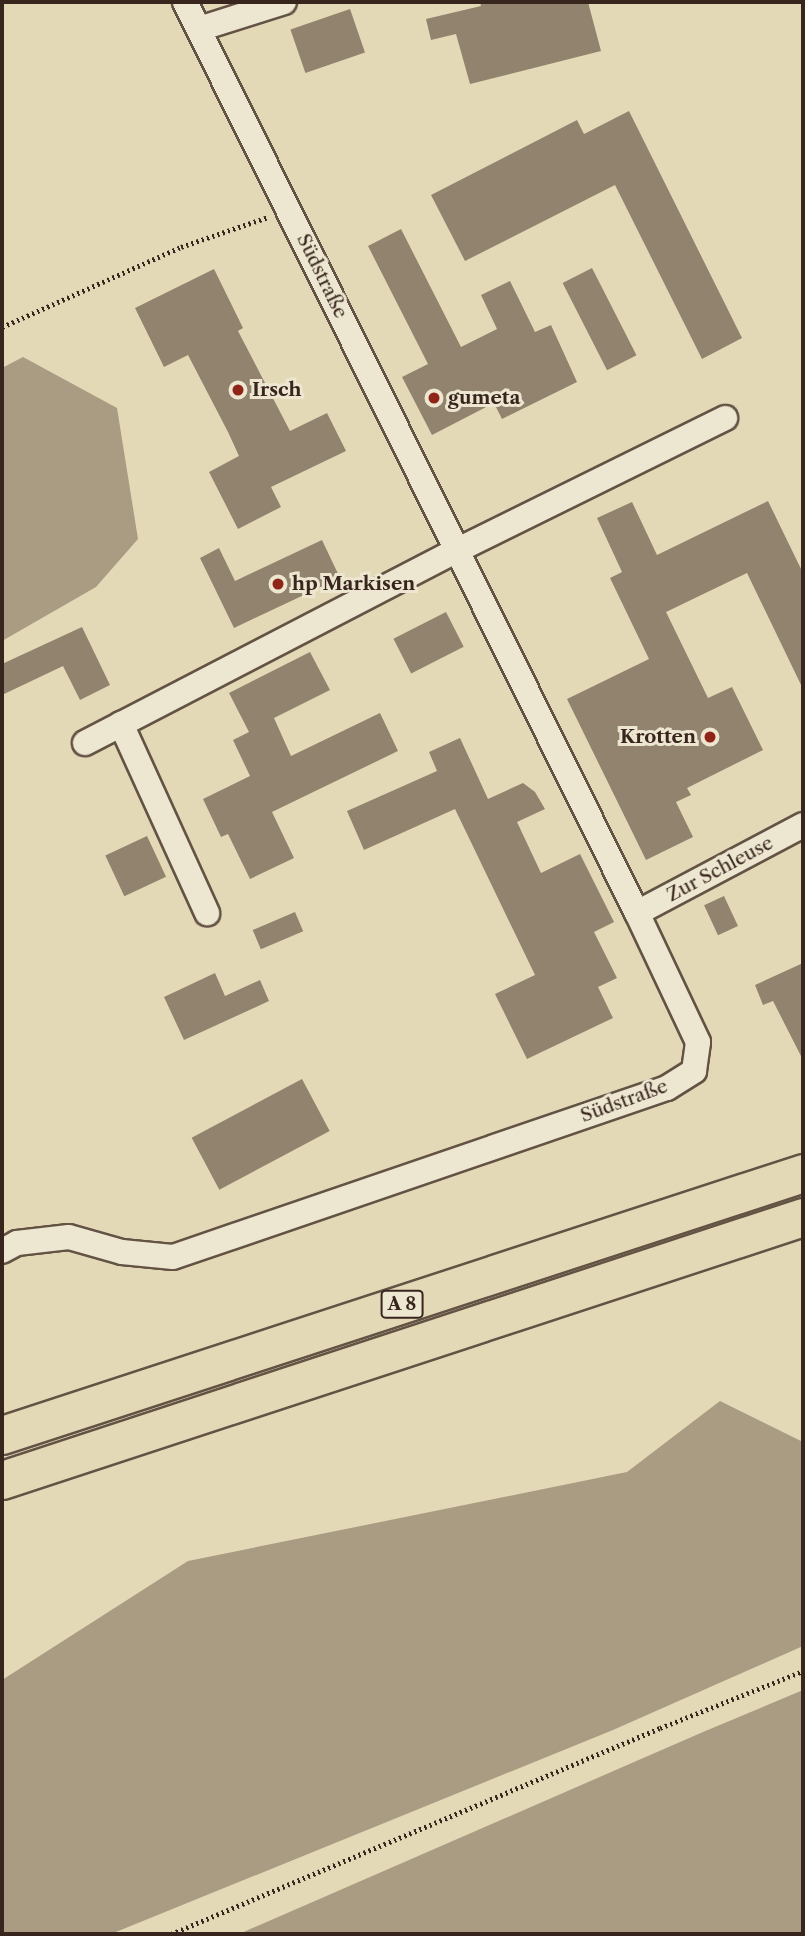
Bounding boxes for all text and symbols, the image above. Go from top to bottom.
street label: Südstraße [292,230,352,322]
place label: Irsch [252,379,302,401]
marker: Irsch [230,382,246,398]
place label: gumeta [448,387,521,409]
marker: gumeta [426,390,442,406]
place label: hp Markisen [292,573,415,595]
marker: hp Markisen [270,576,286,592]
place label: Krotten [620,726,696,748]
marker: Krotten [702,729,718,745]
street label: Zur Schleuse [663,831,777,907]
street label: Südstraße [577,1075,671,1127]
road number: A 8 [379,1289,425,1318]

